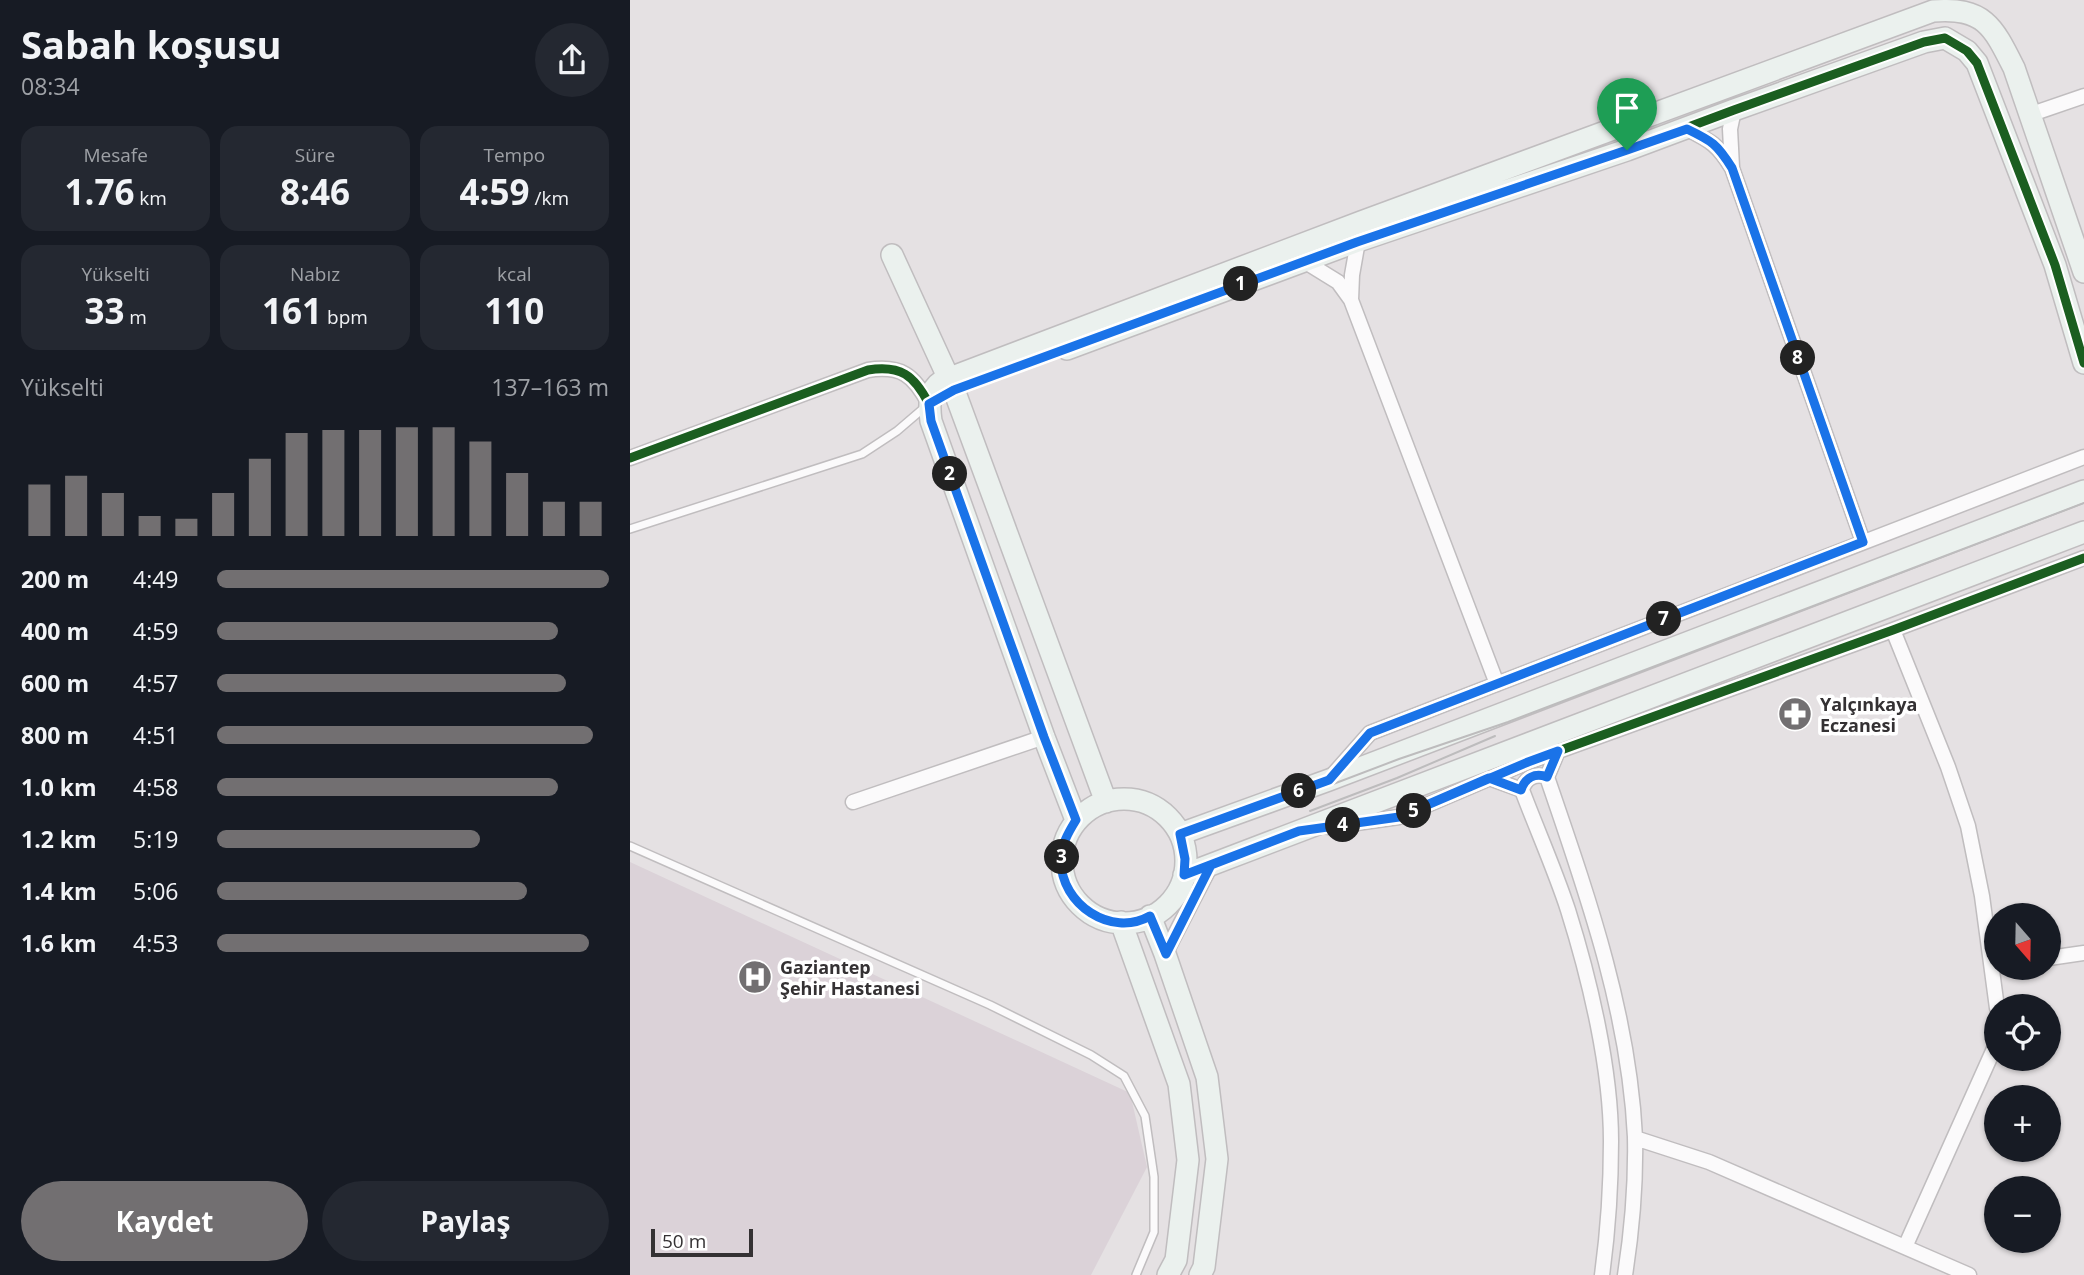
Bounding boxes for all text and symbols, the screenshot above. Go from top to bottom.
text: Sabah koşusu [21,18,282,70]
button: share [535,23,609,97]
text: 08:34 [21,70,80,102]
pin [1597,78,1657,150]
icon: arrive [1608,89,1646,127]
text: Mesafe [83,142,148,168]
text: Süre [295,142,335,168]
text: Tempo [483,142,545,168]
text: 1.76 [64,168,134,215]
text: 8:46 [280,168,350,215]
text: 4:59 [460,168,530,215]
text: km [134,185,167,211]
text: /km [530,185,569,211]
text: Yükselti [81,261,150,287]
text: Nabız [290,261,340,287]
text: kcal [497,261,532,287]
pin: 1 [1224,266,1258,302]
text: 1 [1235,270,1246,296]
text: 33 [84,287,124,334]
text: 161 [262,287,322,334]
text: 110 [484,287,544,334]
text: m [124,304,147,330]
text: bpm [322,304,368,330]
pin: 8 [1780,340,1816,376]
text: 8 [1792,344,1803,370]
text: Yükselti [21,371,104,403]
text: 137–163 m [491,371,609,403]
pin: 2 [932,456,968,491]
text: 2 [944,460,955,486]
text: 200 m [21,563,89,595]
text: 4:49 [133,563,179,595]
pin: 7 [1646,602,1682,636]
text: 7 [1658,605,1669,631]
text: 400 m [21,615,89,647]
text: 4:59 [133,615,179,647]
text: 600 m [21,667,89,699]
text: 4:57 [133,667,179,699]
place label: Yalçınkaya Eczanesi [1820,692,1917,737]
pharmacy icon: Yalçınkaya Eczanesi [1776,695,1814,733]
text: 800 m [21,719,89,751]
text: 4:51 [133,719,179,751]
text: 1.0 km [21,771,97,803]
text: 4:58 [133,771,179,803]
pin: 6 [1282,774,1316,808]
text: 6 [1293,777,1304,803]
pin: 5 [1396,794,1432,828]
text: 5 [1408,797,1419,823]
pin: 4 [1326,808,1360,842]
text: 4 [1337,811,1348,837]
text: 1.2 km [21,823,97,855]
text: 5:19 [133,823,179,855]
pin: 3 [1044,840,1080,874]
text: 3 [1056,843,1067,869]
text: 1.4 km [21,875,97,907]
text: 5:06 [133,875,179,907]
north arrow [1984,903,2062,980]
map controls [1984,903,2061,1253]
text: 1.6 km [21,927,97,959]
text: 4:53 [133,927,179,959]
place label: Gaziantep Şehir Hastanesi [780,955,920,1000]
hospital icon: Gaziantep Şehir Hastanesi [736,958,774,996]
button: locate [1984,994,2061,1071]
button: + [1984,1085,2061,1162]
button: − [1984,1176,2061,1253]
button: Kaydet [21,1181,308,1261]
button: Paylaş [322,1181,609,1261]
scale bar [651,1226,752,1258]
text: 50 m [662,1228,706,1254]

